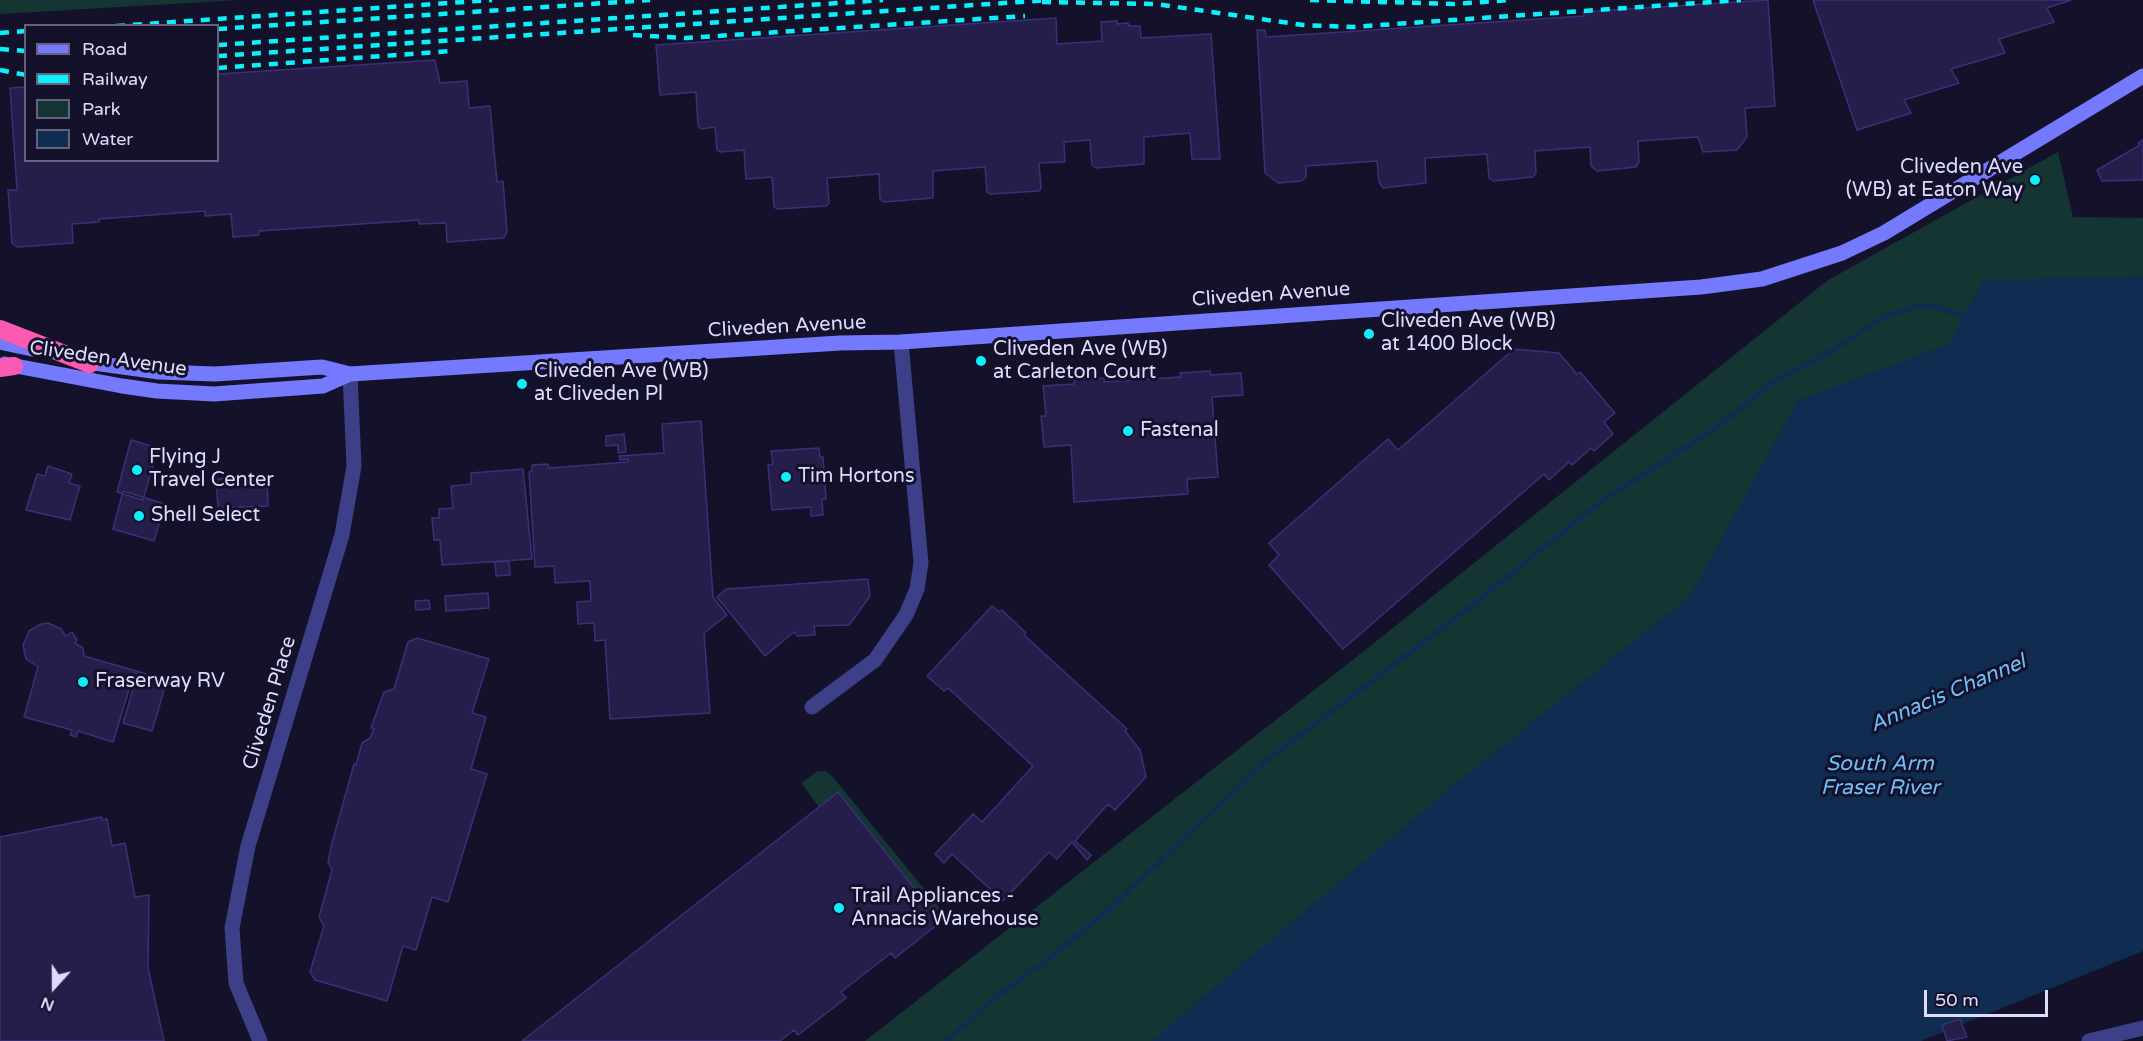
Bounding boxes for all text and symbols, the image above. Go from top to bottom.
legend [24,24,219,162]
text: Road [82,38,127,60]
text: Railway [82,68,148,90]
text: Park [82,98,120,120]
text: Water [82,128,133,150]
place label: Cliveden Ave (WB) at Eaton Way [1846,156,2023,203]
marker: Cliveden Ave (WB) at Eaton Way [2028,173,2042,187]
street label: Cliveden Avenue [1191,277,1351,313]
place label: Cliveden Ave (WB) at 1400 Block [1381,310,1555,357]
street label: Cliveden Avenue [707,311,867,343]
marker: Cliveden Ave (WB) at 1400 Block [1362,327,1376,341]
street label: Cliveden Avenue [28,336,188,382]
place label: Cliveden Ave (WB) at Carleton Court [993,338,1167,385]
marker: Cliveden Ave (WB) at Carleton Court [974,354,988,368]
place label: Cliveden Ave (WB) at Cliveden Pl [534,360,708,407]
marker: Cliveden Ave (WB) at Cliveden Pl [515,377,529,391]
place label: Fastenal [1140,419,1219,443]
marker: Fastenal [1121,424,1135,438]
place label: Flying J Travel Center [149,446,274,493]
marker: Flying J Travel Center [130,463,144,477]
place label: Tim Hortons [798,465,915,489]
marker: Tim Hortons [779,470,793,484]
place label: Shell Select [151,504,260,528]
marker: Shell Select [132,509,146,523]
street label: Cliveden Place [238,633,302,773]
water label: Annacis Channel [1866,650,2030,738]
place label: Fraserway RV [95,670,225,694]
marker: Fraserway RV [76,675,90,689]
water label: South Arm Fraser River [1821,751,1939,801]
place label: Trail Appliances - Annacis Warehouse [851,885,1039,932]
marker: Trail Appliances - Annacis Warehouse [832,901,846,915]
north arrow [24,957,84,1017]
scale bar [1927,978,2052,1016]
text: 50 m [1935,989,1979,1011]
text: N [38,992,57,1015]

